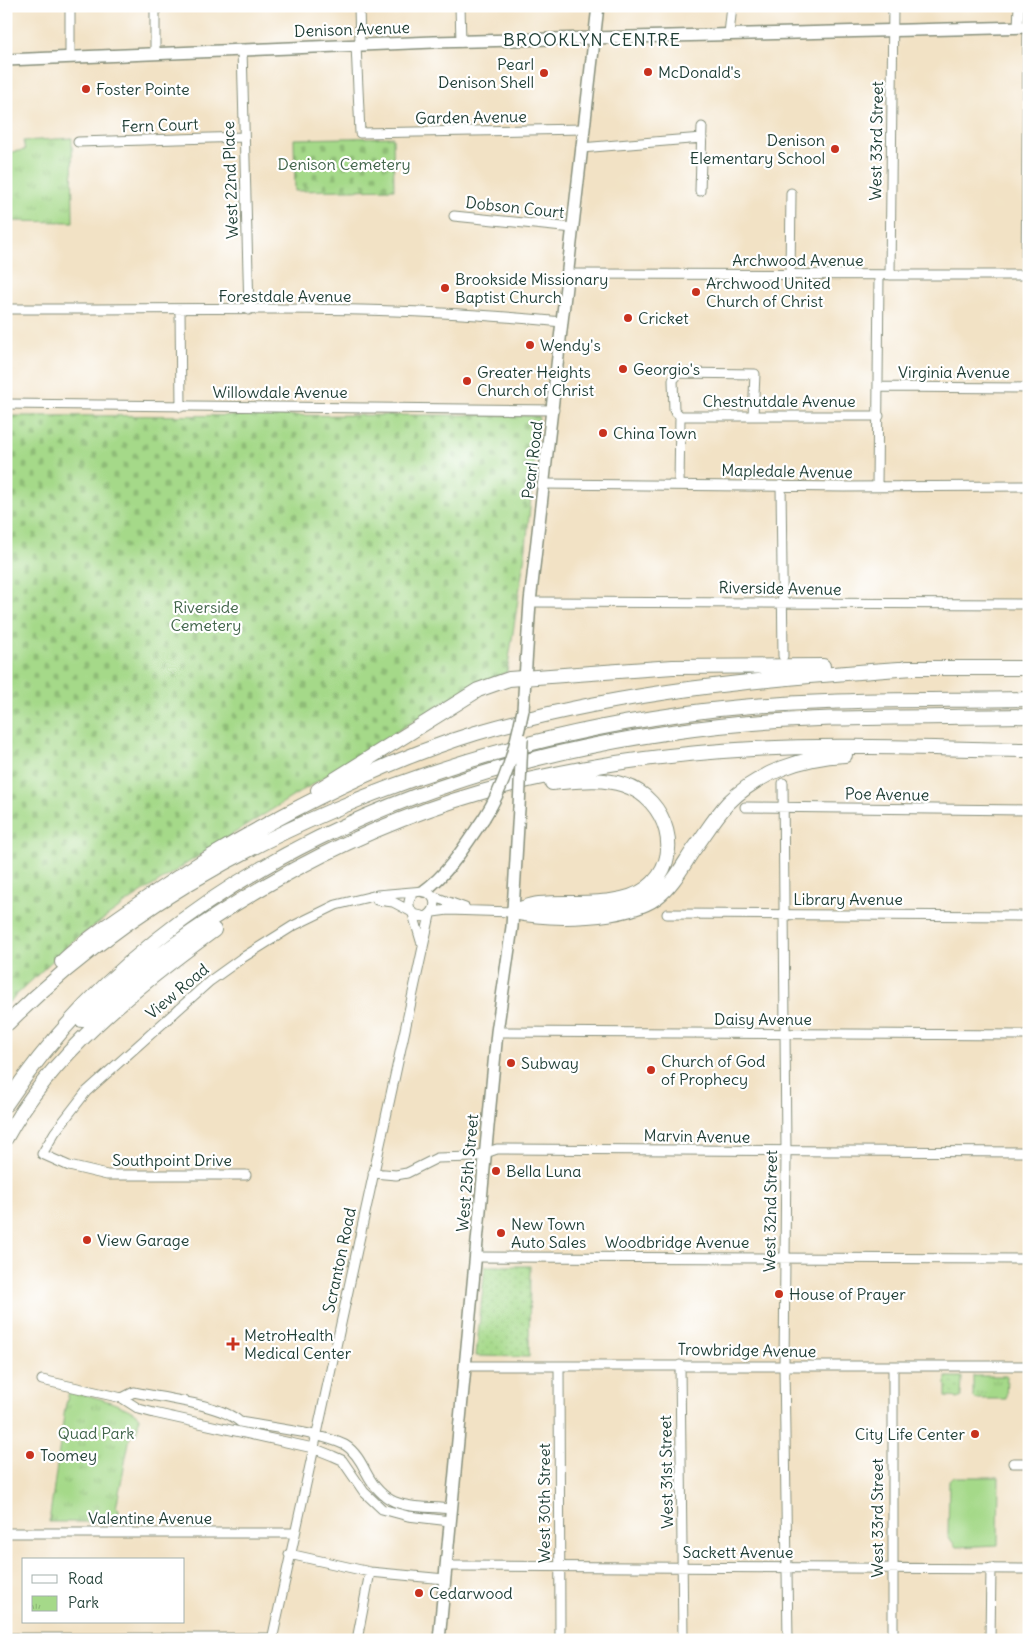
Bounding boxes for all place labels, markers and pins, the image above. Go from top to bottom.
place label: Pearl Denison Shell [438,54,534,92]
place label: McDonald's [658,62,741,82]
marker: McDonald's [642,66,654,78]
marker: Pearl Denison Shell [538,67,550,79]
place label: Foster Pointe [96,79,190,99]
marker: Foster Pointe [80,83,92,95]
place label: Denison Elementary School [690,130,825,168]
marker: Denison Elementary School [829,143,841,155]
place label: Brookside Missionary Baptist Church [455,269,608,307]
place label: Archwood United Church of Christ [706,273,831,311]
marker: Brookside Missionary Baptist Church [439,282,451,294]
marker: Archwood United Church of Christ [690,286,702,298]
place label: Cricket [638,308,689,328]
marker: Cricket [622,312,634,324]
place label: Wendy's [540,335,601,355]
marker: Wendy's [524,339,536,351]
place label: Georgio's [633,359,700,379]
place label: Greater Heights Church of Christ [477,362,595,400]
marker: Georgio's [617,363,629,375]
marker: Greater Heights Church of Christ [461,375,473,387]
place label: China Town [613,423,697,443]
marker: China Town [597,427,609,439]
place label: Church of God of Prophecy [661,1051,765,1089]
place label: Subway [521,1053,579,1073]
marker: Subway [505,1057,517,1069]
marker: Church of God of Prophecy [645,1064,657,1076]
place label: Bella Luna [506,1161,581,1181]
marker: Bella Luna [490,1165,502,1177]
place label: New Town Auto Sales [511,1214,586,1252]
marker: New Town Auto Sales [495,1227,507,1239]
place label: View Garage [97,1230,189,1250]
marker: View Garage [81,1234,93,1246]
place label: House of Prayer [789,1284,906,1304]
marker: House of Prayer [773,1288,785,1300]
place label: MetroHealth Medical Center [244,1325,352,1363]
marker: MetroHealth Medical Center [226,1337,240,1351]
place label: City Life Center [855,1424,965,1444]
marker: City Life Center [969,1428,981,1440]
place label: Toomey [40,1445,97,1465]
marker: Toomey [24,1449,36,1461]
place label: Cedarwood [429,1583,513,1603]
marker: Cedarwood [413,1587,425,1599]

